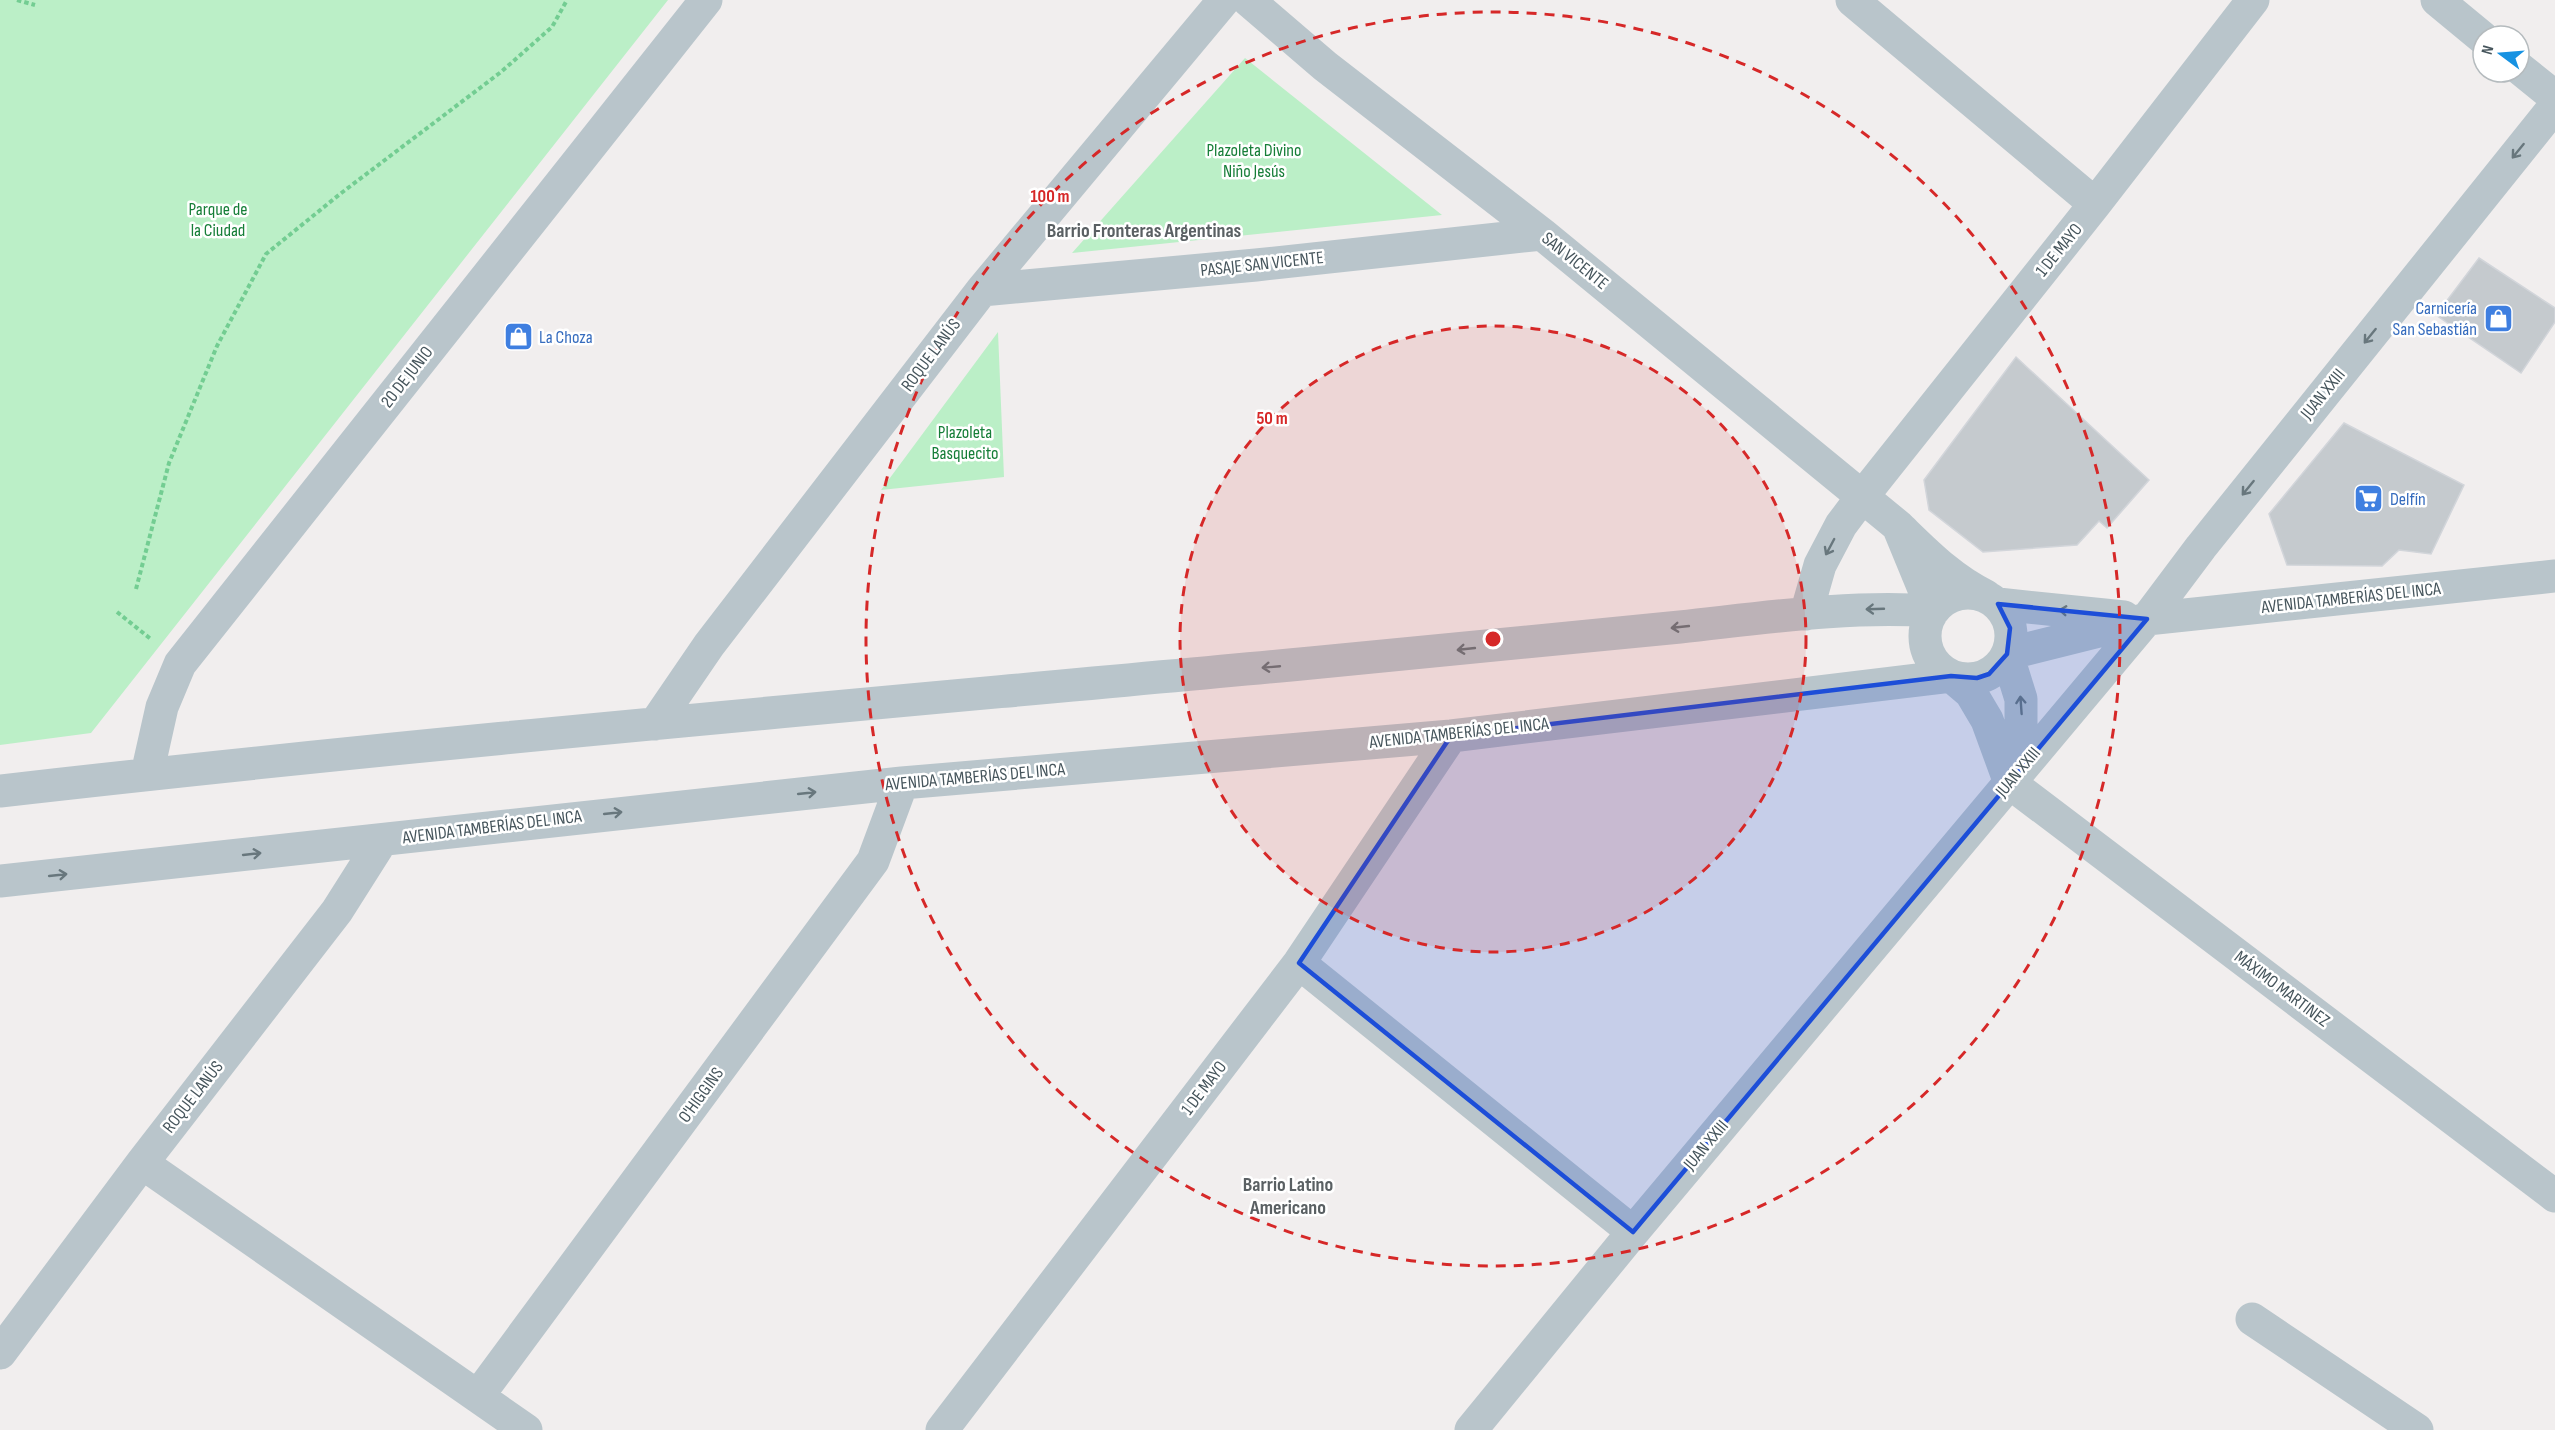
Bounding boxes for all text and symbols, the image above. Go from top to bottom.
north arrow [2471,24,2531,84]
text: N [2478,44,2498,57]
park label: Plazoleta Divino Niño Jesús [1207,140,1301,182]
one-way arrow [2512,143,2525,159]
text: 100 m [1031,186,1070,207]
park label: Parque de la Ciudad [188,199,248,241]
district label: Barrio Fronteras Argentinas [1047,219,1242,243]
street label: 1 DE MAYO [2031,219,2087,281]
street label: SAN VICENTE [1538,228,1612,294]
street label: PASAJE SAN VICENTE [1199,247,1325,281]
place label: Carnicería San Sebastián [2393,298,2477,340]
shop icon: Carnicería San Sebastián [2482,302,2514,334]
street label: ROQUE LANÚS [897,314,965,395]
shop icon: La Choza [502,321,534,353]
place label: La Choza [539,327,593,348]
one-way arrow [2363,328,2376,344]
street label: 20 DE JUNIO [377,342,437,412]
street label: JUAN XXIII [2296,365,2350,424]
text: 50 m [1256,408,1288,429]
park label: Plazoleta Basquecito [931,422,999,464]
one-way arrow [2241,480,2254,496]
supermarket icon: Delfín [2353,483,2385,515]
place label: Delfín [2390,489,2426,510]
one-way arrow [1824,537,1835,555]
street label: AVENIDA TAMBERÍAS DEL INCA [2259,578,2442,618]
one-way arrow [1865,603,1885,615]
one-way arrow [2058,605,2078,616]
one-way arrow [1671,622,1691,633]
centre of rings [1483,629,1503,649]
one-way arrow [1456,644,1476,655]
one-way arrow [1262,662,1282,673]
one-way arrow [2015,696,2026,715]
street label: AVENIDA TAMBERÍAS DEL INCA [1367,713,1550,753]
street label: JUAN XXIII [1991,743,2045,802]
street label: AVENIDA TAMBERÍAS DEL INCA [883,759,1066,795]
one-way arrow [796,787,816,798]
street label: AVENIDA TAMBERÍAS DEL INCA [400,806,583,849]
one-way arrow [602,807,622,818]
one-way arrow [242,848,261,859]
one-way arrow [48,869,68,880]
street label: MÁXIMO MARTINEZ [2230,946,2334,1032]
street label: ROQUE LANÚS [158,1057,228,1137]
street label: 1 DE MAYO [1177,1057,1231,1119]
street label: O'HIGGINS [674,1063,728,1127]
street label: JUAN XXIII [1679,1116,1733,1175]
district label: Barrio Latino Americano [1243,1173,1333,1220]

